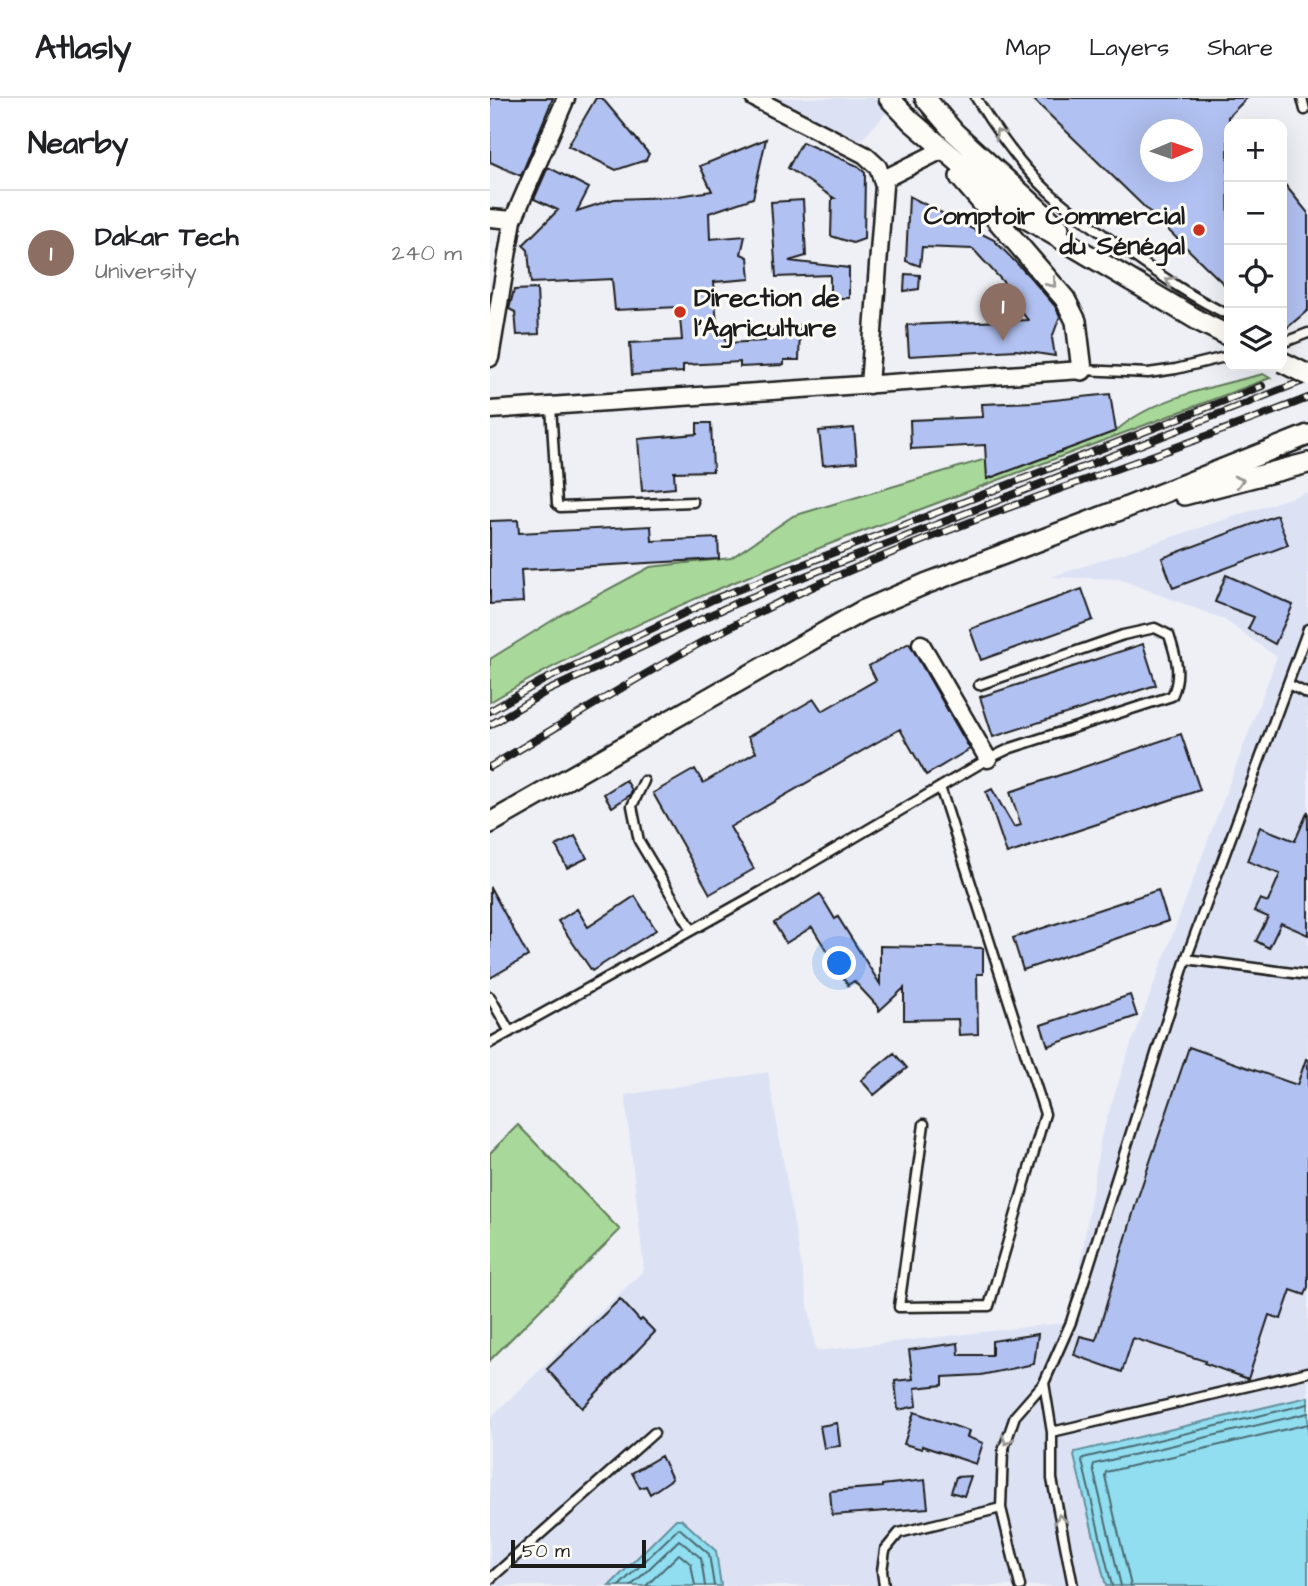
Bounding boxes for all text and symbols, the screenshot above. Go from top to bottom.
text: Atlasly [35,25,131,71]
text: Map [1006,31,1051,65]
text: Layers [1089,31,1169,65]
text: Share [1207,31,1273,65]
north arrow [1140,119,1203,182]
map controls [1224,119,1287,371]
button: + [1224,119,1287,182]
text: Nearby [28,123,128,165]
one-way arrow [995,129,1007,141]
button: − [1224,182,1287,245]
place label: Comptoir Commercial du Sénégal [924,198,1185,267]
text: Dakar Tech [95,219,239,255]
marker: Comptoir Commercial du Sénégal [1191,222,1207,238]
text: 1 [50,237,52,269]
text: 240 m [392,237,462,269]
button: locate [1224,245,1287,308]
text: University [95,255,197,287]
one-way arrow [1044,275,1056,288]
one-way arrow [1165,276,1178,289]
place label: Direction de l'Agriculture [694,280,840,349]
pin: 1 [980,283,1026,341]
marker: Direction de l'Agriculture [672,304,688,320]
button: layers [1224,308,1287,371]
one-way arrow [1233,475,1245,489]
your location [822,946,856,980]
one-way arrow [1001,1433,1015,1445]
one-way arrow [1053,1513,1068,1525]
scale bar [511,1537,646,1569]
text: 50 m [522,1538,570,1565]

